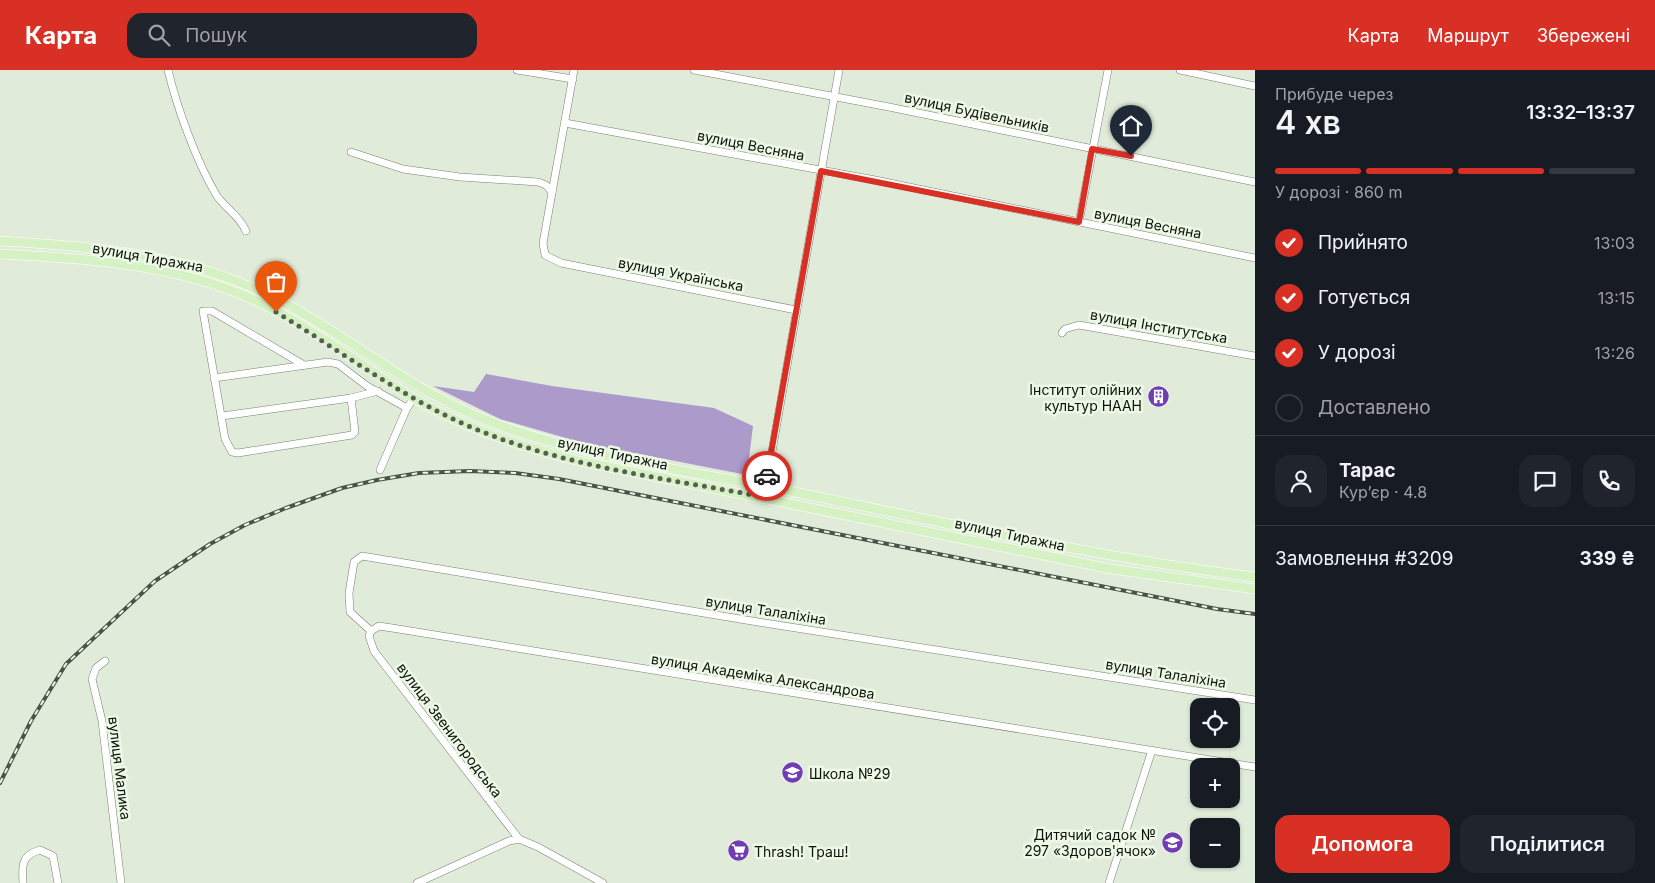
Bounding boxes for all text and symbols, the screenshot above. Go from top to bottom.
search box [127,13,477,58]
text: Карта [25,21,97,50]
icon: search [145,21,173,49]
text: Пошук [185,24,247,47]
text: Карта [1348,25,1399,46]
text: Маршрут [1427,25,1509,46]
text: Збережені [1537,25,1630,46]
text: Прибуде через [1275,84,1393,104]
street label: вулиця Будівельників [903,88,1051,136]
text: 13:32–13:37 [1526,101,1635,124]
text: 4 хв [1275,103,1341,142]
pin [1110,105,1152,156]
icon: home [1117,112,1145,140]
street label: вулиця Весняна [696,126,806,164]
text: У дорозі · 860 m [1275,182,1402,202]
street label: вулиця Весняна [1093,204,1203,242]
icon: check [1275,229,1303,257]
text: Прийнято [1318,231,1408,254]
text: 13:03 [1594,233,1635,253]
street label: вулиця Тиражна [91,239,205,275]
street label: вулиця Українська [617,254,745,294]
pin [255,261,297,312]
icon: bag [262,268,290,296]
icon: check [1275,284,1303,312]
text: Готується [1318,286,1410,309]
text: 13:15 [1598,288,1635,308]
street label: вулиця Інститутська [1089,306,1229,346]
icon: check [1275,339,1303,367]
text: У дорозі [1318,341,1396,364]
text: 13:26 [1594,343,1635,363]
place label: Інститут олійних культур НААН [1029,381,1142,414]
building icon: Інститут олійних культур НААН [1146,385,1170,409]
text: Доставлено [1318,396,1431,419]
street label: вулиця Тиражна [556,433,670,473]
courier [742,451,792,501]
button: person [1275,455,1327,507]
button: chat [1519,455,1571,507]
button: phone [1583,455,1635,507]
text: Тарас [1339,459,1396,482]
icon: car [753,462,781,490]
text: Кур’єр · 4.8 [1339,482,1427,502]
street label: вулиця Тиражна [953,514,1067,554]
text: Замовлення #3209 [1275,547,1454,570]
text: 339 ₴ [1580,547,1635,570]
street label: вулиця Талаліхіна [704,592,828,628]
street label: вулиця Академіка Александрова [650,650,876,702]
street label: вулиця Талаліхіна [1104,655,1228,691]
street label: вулиця Звенигородська [394,659,506,801]
map controls [1190,698,1240,868]
button: locate [1190,698,1240,748]
street label: вулиця Малика [105,715,135,821]
button: + [1190,758,1240,808]
school or university icon: Школа №29 [781,761,805,785]
place label: Школа №29 [809,765,890,782]
button: Допомога [1275,815,1450,873]
button: Поділитися [1460,815,1635,873]
button: − [1190,818,1240,868]
place label: Дитячий садок № 297 «Здоров'ячок» [1024,826,1156,859]
school or university icon: Дитячий садок № 297 «Здоров'ячок» [1160,830,1184,854]
supermarket icon: Thrash! Траш! [726,839,750,863]
place label: Thrash! Траш! [754,843,848,860]

